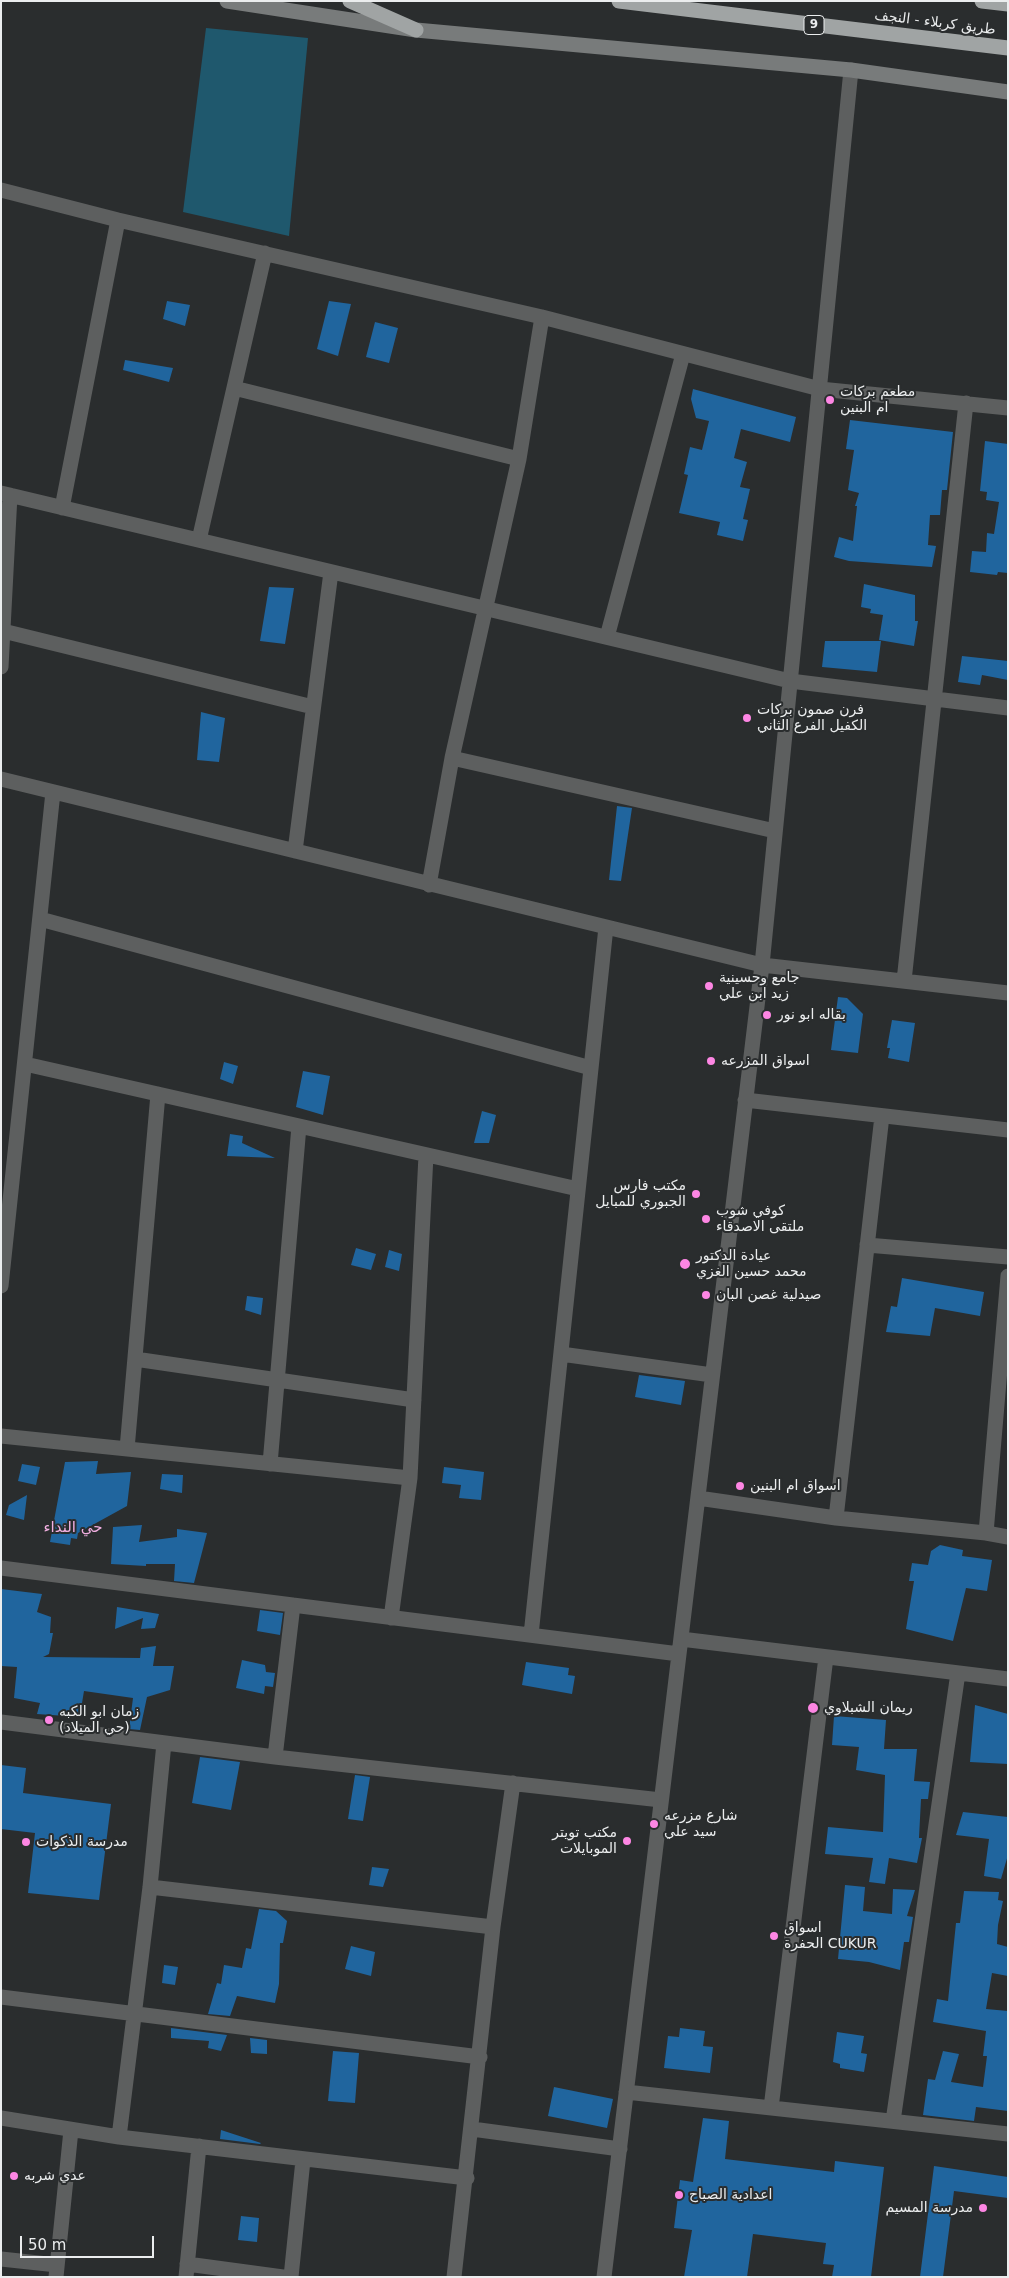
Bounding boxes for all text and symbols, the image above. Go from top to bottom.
street label: طريق کربلاء - النجف [873,7,997,39]
road number: 9 [804,16,824,34]
place label: مطعم برکات ام البنین [840,384,915,417]
marker: مطعم برکات ام البنین [824,394,836,406]
place label: فرن صمون بركات الكفيل الفرع الثاني [757,702,867,734]
marker: فرن صمون بركات الكفيل الفرع الثاني [741,712,753,724]
place label: جامع وحسينية زيد ابن علي [719,970,799,1002]
marker: جامع وحسينية زيد ابن علي [703,980,715,992]
place label: بقاله ابو نور [777,1007,846,1023]
marker: بقاله ابو نور [761,1009,773,1021]
place label: اسواق المزرعه [721,1053,810,1069]
marker: اسواق المزرعه [705,1055,717,1067]
place label: مكتب فارس الجبوري للمبايل [595,1178,686,1210]
marker: مكتب فارس الجبوري للمبايل [690,1188,702,1200]
place label: كوفي شوب ملتقى الاصدقاء [716,1203,804,1236]
marker: كوفي شوب ملتقى الاصدقاء [700,1213,712,1225]
place label: عيادة الدكتور محمد حسين الغزي [696,1248,806,1280]
marker: عيادة الدكتور محمد حسين الغزي [678,1257,692,1271]
place label: صيدلية غصن البان [716,1287,821,1303]
marker: صيدلية غصن البان [700,1289,712,1301]
place label: اسواق ام البنين [750,1478,841,1494]
marker: اسواق ام البنين [734,1480,746,1492]
district label: حي النداء [44,1519,102,1537]
place label: ريمان الشبلاوي [824,1700,913,1716]
marker: ريمان الشبلاوي [806,1701,820,1715]
place label: زمان ابو الكبه (حي الميلاد) [59,1704,139,1736]
marker: زمان ابو الكبه (حي الميلاد) [43,1714,55,1726]
place label: شارع مزرعه سيد علي [664,1808,737,1840]
marker: شارع مزرعه سيد علي [648,1818,660,1830]
place label: مكتب تويتر الموبايلات [552,1825,617,1858]
place label: مدرسة الذكوات [36,1834,128,1850]
marker: مكتب تويتر الموبايلات [621,1835,633,1847]
marker: مدرسة الذكوات [20,1836,32,1848]
place label: اسواق الحفرة CUKUR [784,1920,877,1952]
marker: اسواق الحفرة CUKUR [768,1930,780,1942]
place label: عدي شربه [24,2168,86,2184]
marker: عدي شربه [8,2170,20,2182]
place label: اعدادية الصباح [689,2187,772,2203]
marker: اعدادية الصباح [673,2189,685,2201]
place label: مدرسة المسيم [885,2200,973,2216]
marker: مدرسة المسيم [977,2202,989,2214]
scale bar [22,2226,156,2258]
text: 50 m [28,2236,66,2254]

